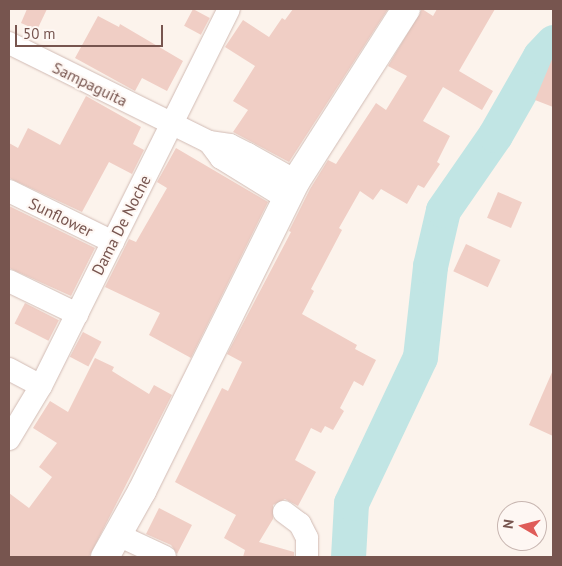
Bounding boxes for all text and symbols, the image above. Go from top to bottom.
scale bar [18,15,165,47]
text: 50 m [23,24,56,43]
street label: Sampaguita [49,58,131,110]
street label: Dama De Noche [87,172,155,278]
street label: Sunflower [26,193,96,241]
north arrow [497,501,547,551]
text: N [499,518,518,530]

